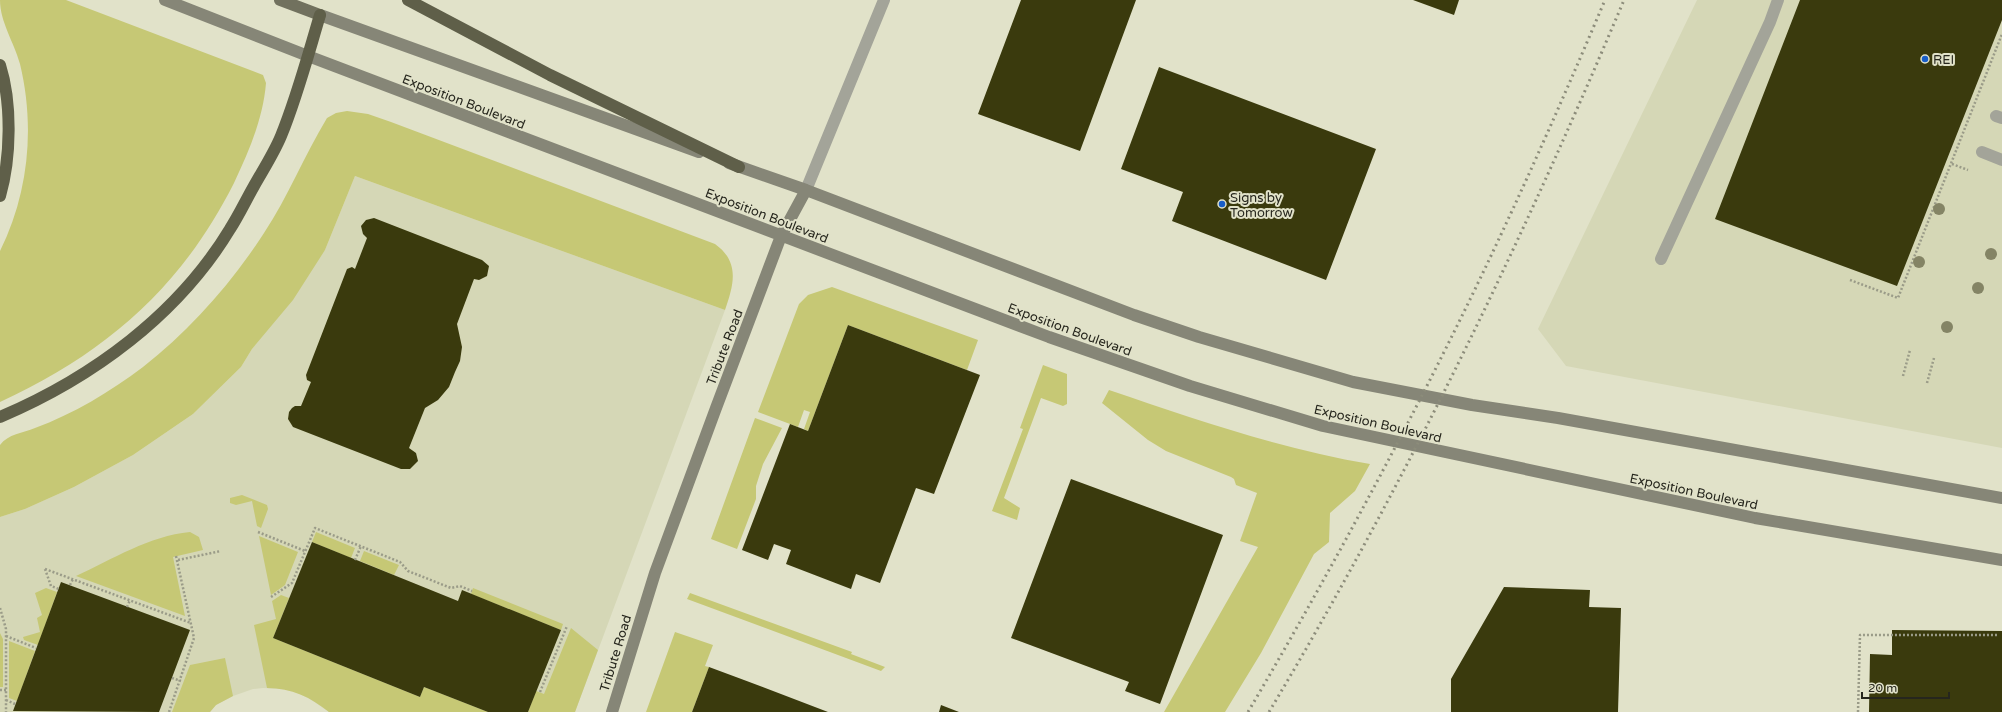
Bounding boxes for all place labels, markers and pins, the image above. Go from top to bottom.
place label: REI [1933,52,1954,68]
marker: REI [1920,54,1930,64]
place label: Signs by Tomorrow [1230,190,1293,221]
marker: Signs by Tomorrow [1217,199,1227,209]

